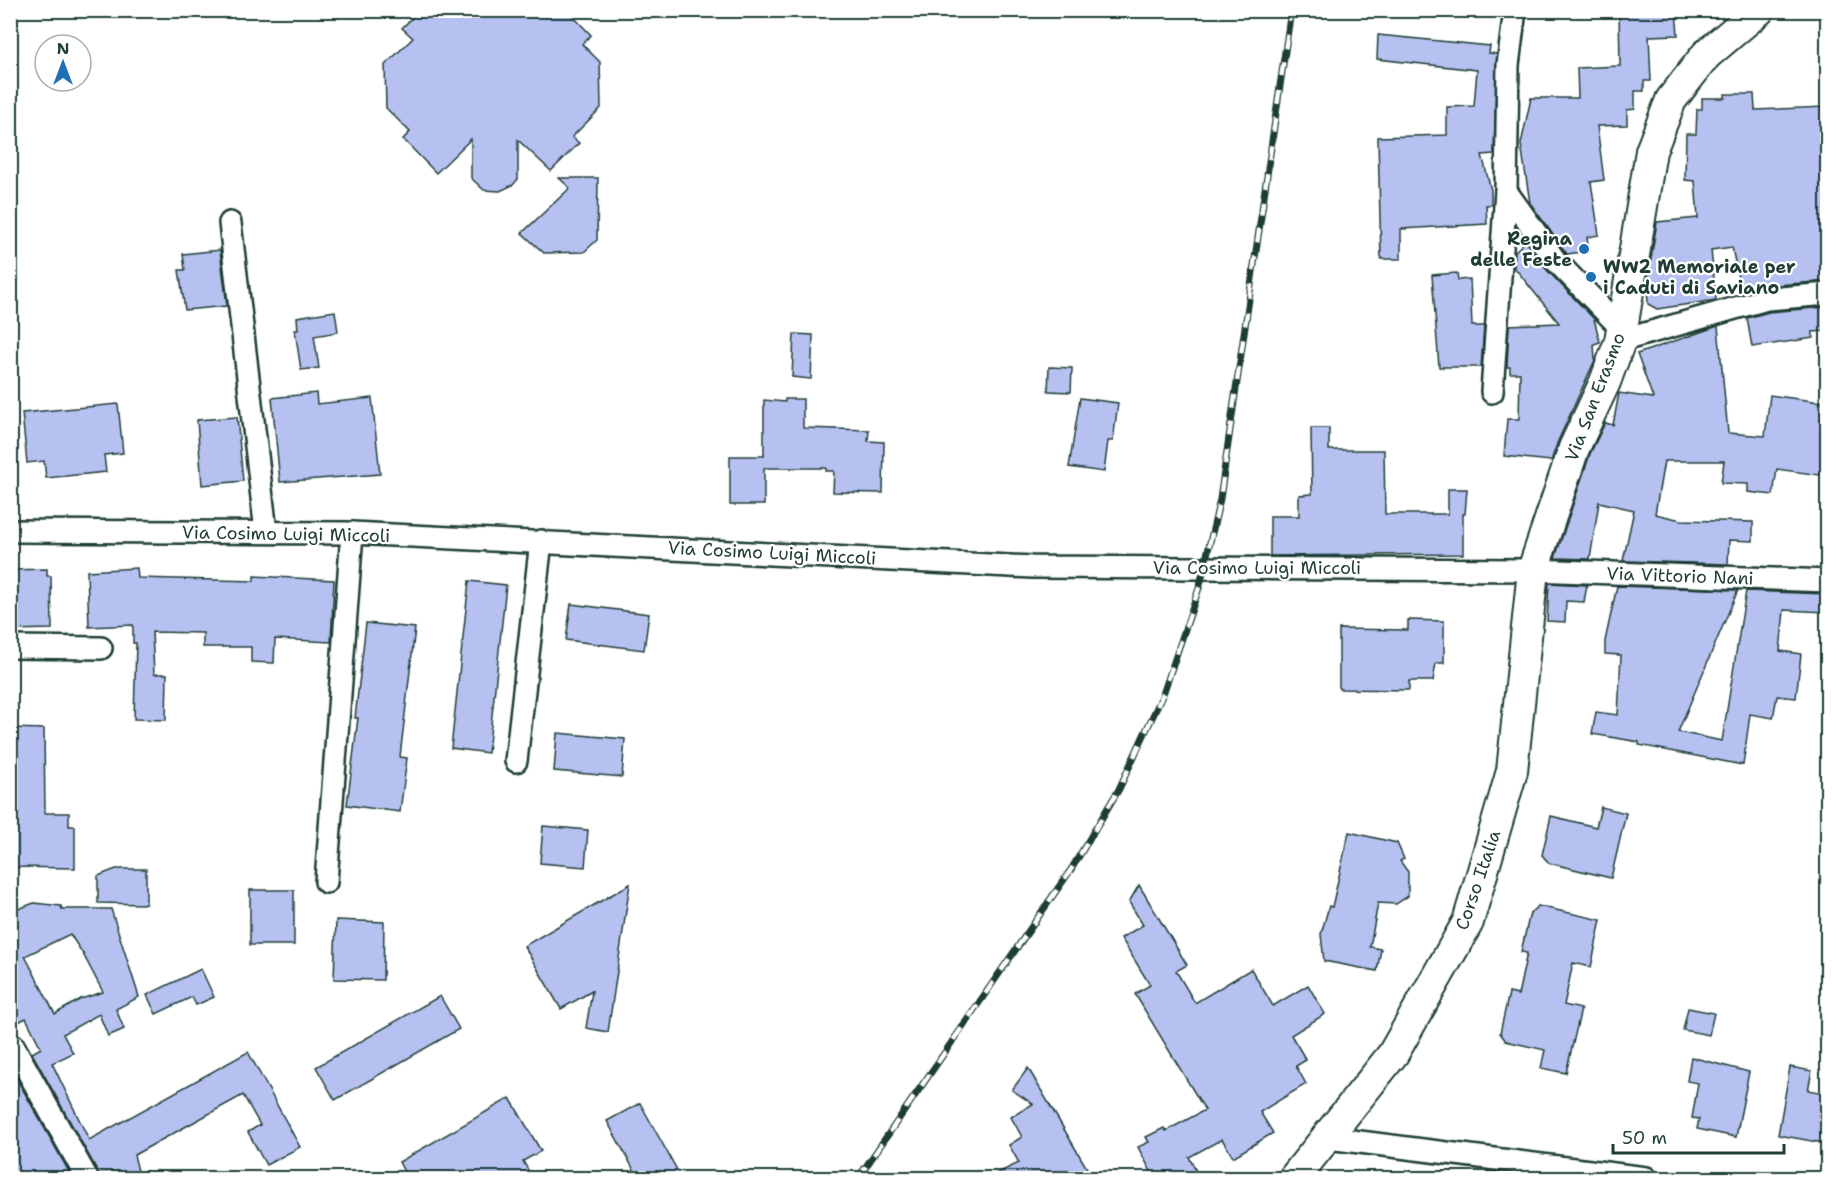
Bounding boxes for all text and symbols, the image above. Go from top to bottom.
north arrow [33,33,93,93]
text: N [57,38,69,59]
place label: Regina delle Feste [1470,227,1573,272]
marker: Regina delle Feste [1577,242,1591,256]
place label: WW2 Memoriale per i Caduti di Saviano [1603,255,1796,300]
marker: WW2 Memoriale per i Caduti di Saviano [1584,270,1598,284]
street label: Via San Erasmo [1559,329,1631,465]
street label: Via Cosimo Luigi Miccoli [182,520,390,548]
street label: Via Cosimo Luigi Miccoli [667,536,877,570]
street label: Via Cosimo Luigi Miccoli [1153,556,1361,580]
street label: Via Vittorio Nani [1606,561,1754,591]
street label: Corso Italia [1450,827,1506,933]
scale bar [1613,1117,1784,1155]
text: 50 m [1622,1126,1667,1150]

